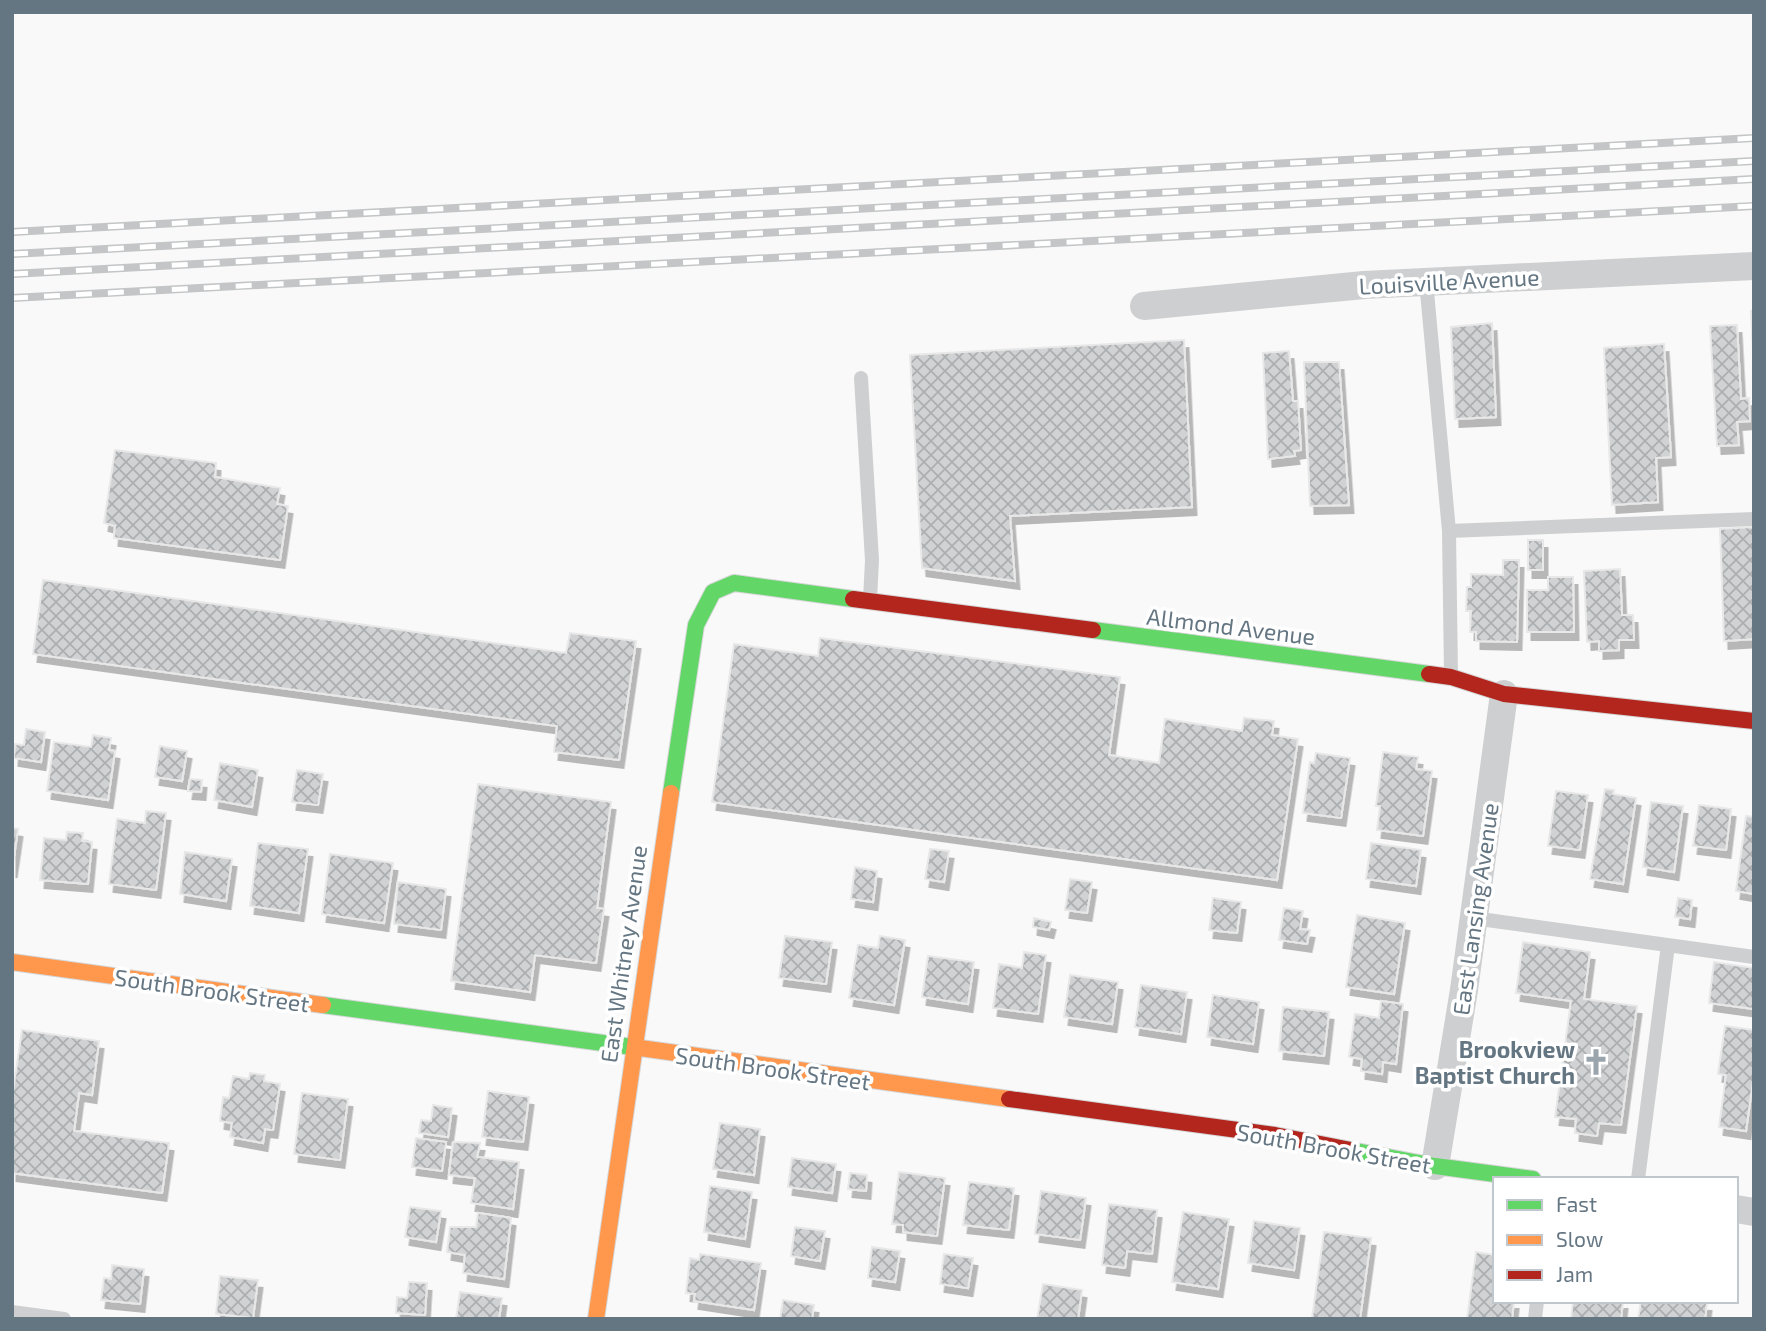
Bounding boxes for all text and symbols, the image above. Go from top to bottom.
street label: Louisville Avenue [1358,262,1540,300]
street label: Allmond Avenue [1145,602,1317,650]
street label: East Lansing Avenue [1446,801,1504,1017]
street label: East Whitney Avenue [594,843,652,1065]
street label: South Brook Street [113,962,311,1018]
place label: Brookview Baptist Church [1415,1035,1575,1089]
street label: South Brook Street [674,1040,872,1096]
church icon: Brookview Baptist Church [1581,1047,1611,1077]
street label: South Brook Street [1235,1117,1433,1179]
legend [1493,1177,1738,1303]
text: Fast [1556,1191,1597,1216]
text: Slow [1556,1226,1603,1251]
text: Jam [1556,1261,1593,1286]

